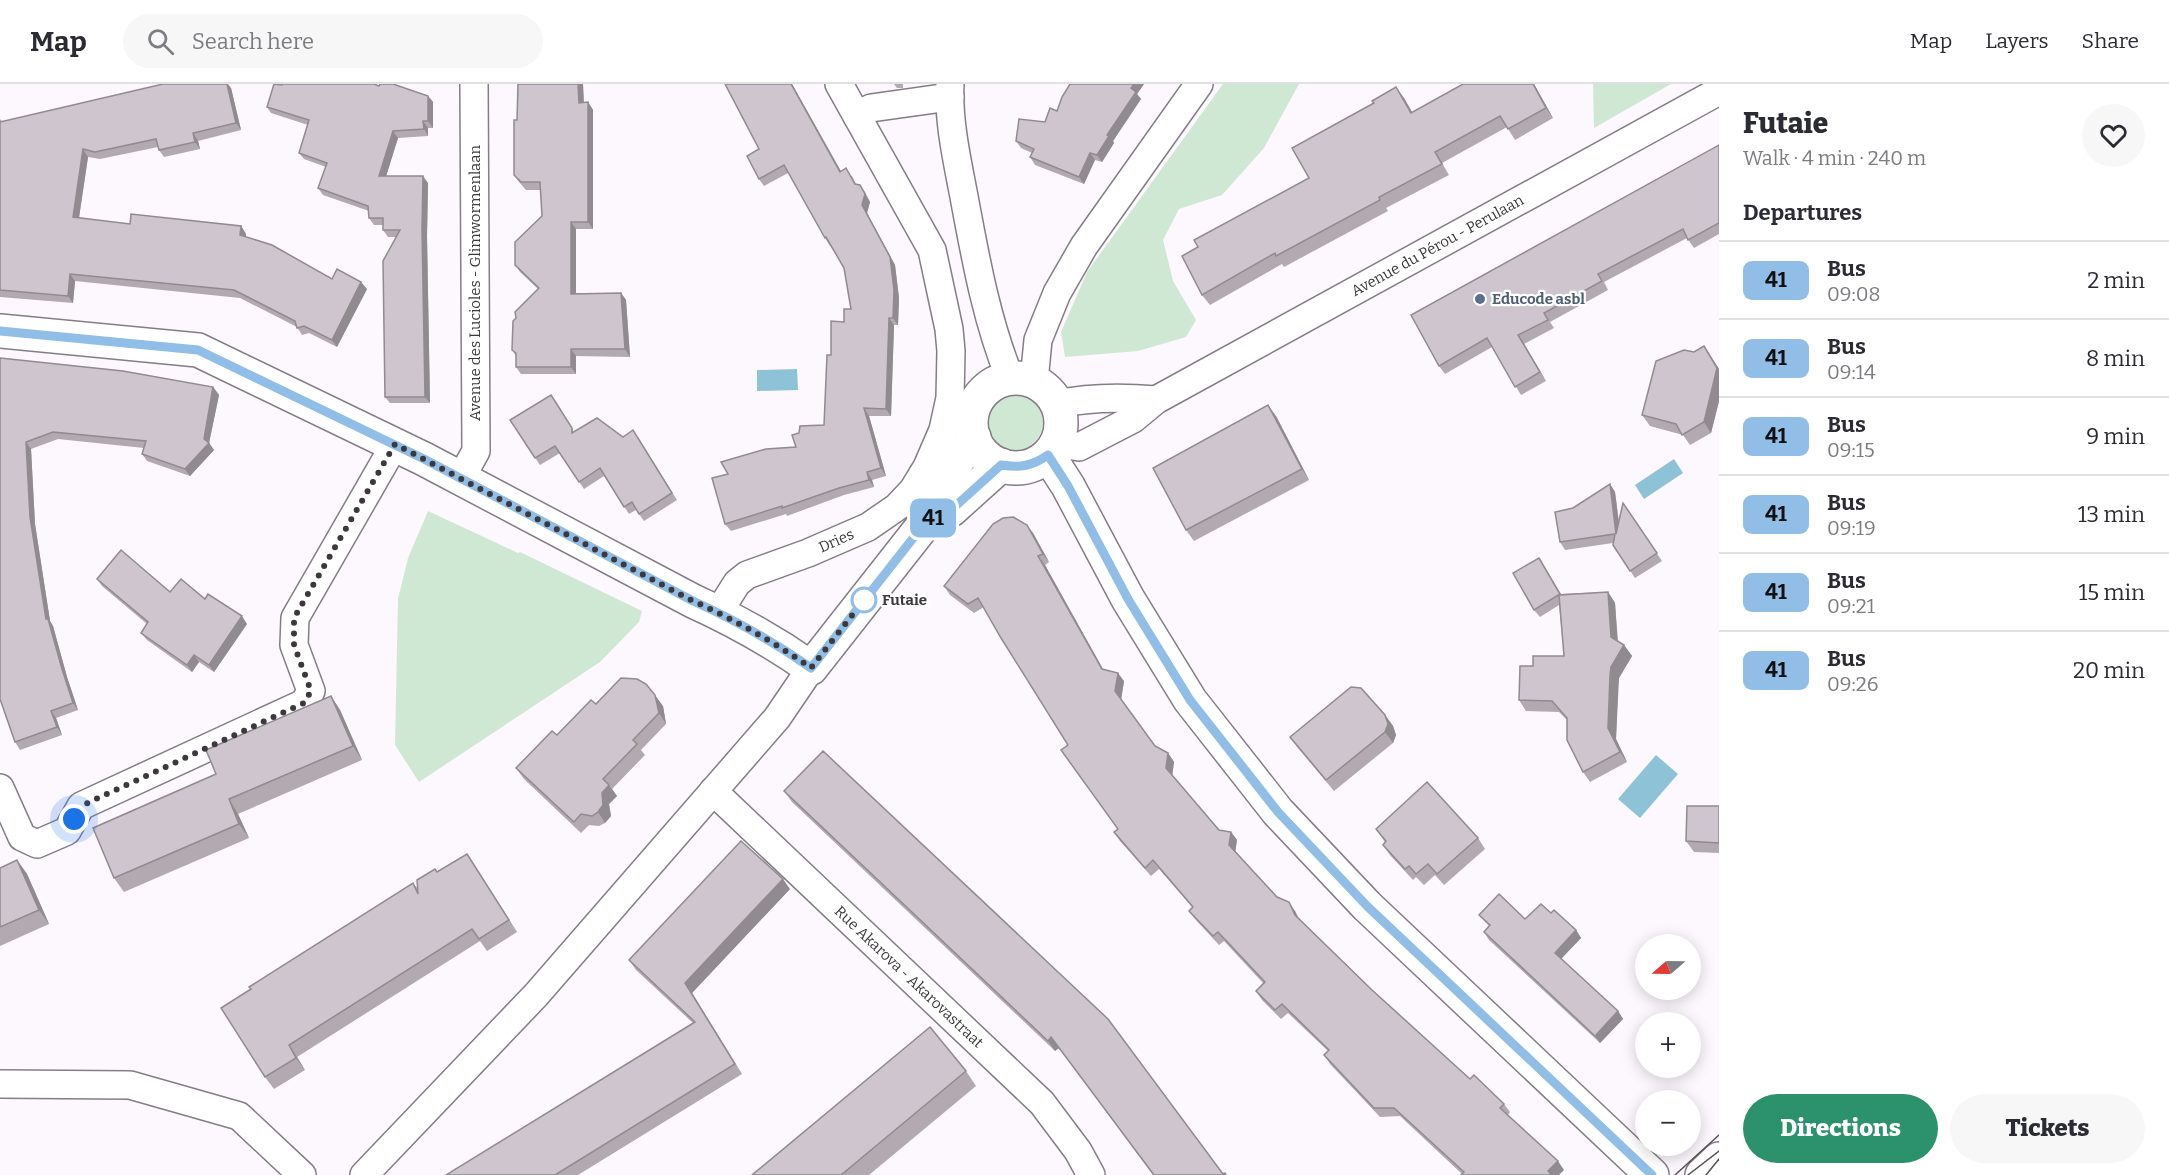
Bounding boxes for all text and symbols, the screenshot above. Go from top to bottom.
search box [123,14,543,68]
text: Map [30,25,87,58]
icon: search [144,25,177,58]
text: Search here [192,28,314,55]
text: Map [1910,28,1952,54]
text: Layers [1985,28,2049,54]
text: Share [2082,28,2139,54]
button: heart [2082,104,2145,167]
text: Futaie [1743,107,1828,140]
street label: Avenue des Lucioles - Glimwormenlaan [466,145,484,421]
text: Walk · 4 min · 240 m [1743,146,1926,170]
street label: Avenue du Pérou - Perulaan [1348,191,1527,300]
text: Departures [1743,199,1862,226]
text: Bus [1827,255,1866,282]
text: 41 [1765,267,1787,293]
text: 2 min [2087,267,2145,294]
text: 09:08 [1827,282,1881,306]
place label: Educode asbl [1492,290,1585,308]
marker: Educode asbl [1473,292,1487,306]
text: Bus [1827,333,1866,360]
text: 41 [1765,345,1787,371]
text: 8 min [2086,345,2145,372]
text: 09:14 [1827,360,1876,384]
text: Bus [1827,411,1866,438]
text: 41 [1765,423,1787,449]
text: 9 min [2086,423,2145,450]
text: 09:15 [1827,438,1875,462]
text: Bus [1827,489,1866,516]
line badge: 41 [906,498,960,538]
text: 41 [1765,501,1787,527]
text: 13 min [2078,501,2145,528]
text: 41 [922,505,944,531]
text: 09:19 [1827,516,1876,540]
street label: Dries [816,525,857,556]
text: Bus [1827,567,1866,594]
text: 41 [1765,579,1787,605]
text: 15 min [2078,579,2145,606]
marker: Futaie [851,587,877,613]
place label: Futaie [882,591,927,609]
text: 09:21 [1827,594,1875,618]
text: Bus [1827,645,1866,672]
text: 41 [1765,657,1787,683]
text: 20 min [2073,657,2145,684]
text: 09:26 [1827,672,1878,696]
your location [59,804,89,834]
street label: Rue Akarova - Akarovastraat [831,902,987,1052]
north arrow [1635,934,1701,1000]
map controls [1635,934,1701,1156]
button: + [1635,1012,1701,1078]
button: − [1635,1090,1701,1156]
button: Directions [1743,1094,1938,1163]
button: Tickets [1950,1094,2145,1163]

